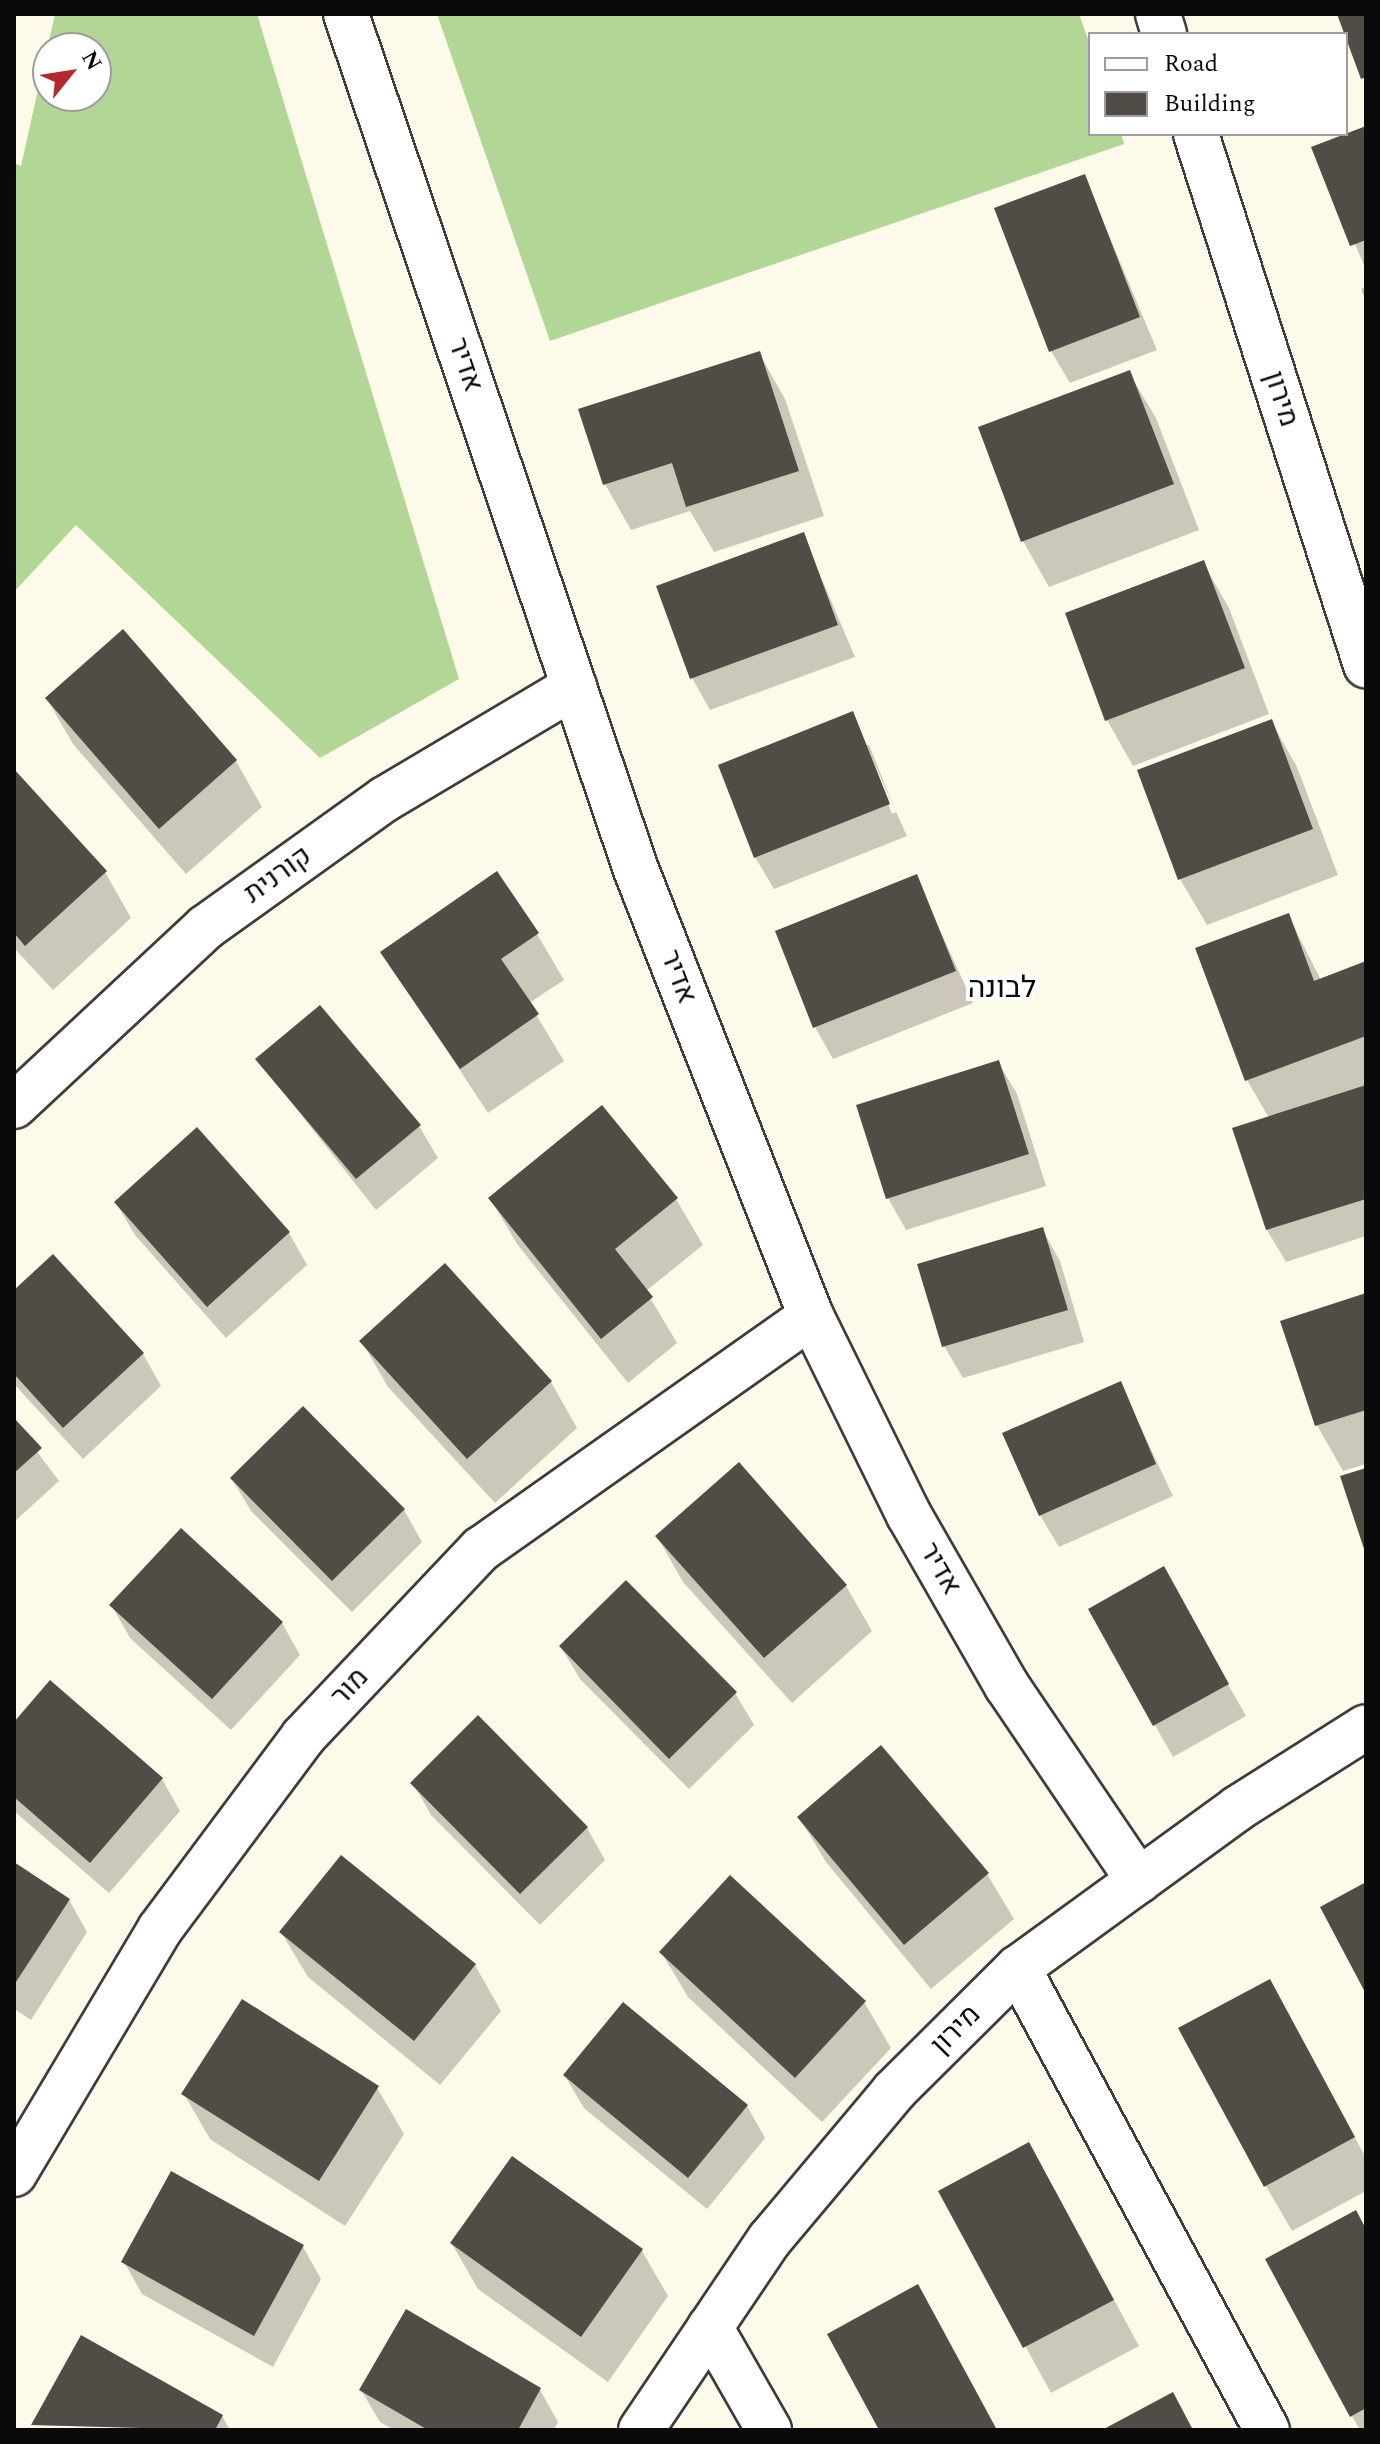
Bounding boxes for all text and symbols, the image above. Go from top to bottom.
north arrow [32,32,112,112]
legend [1088,32,1348,136]
text: N [73,45,110,77]
text: Road [1164,46,1218,82]
text: Building [1164,86,1256,122]
street label: אדיר [440,334,490,396]
street label: מירון [1256,367,1306,431]
street label: קורנית [238,839,318,911]
street label: אדיר [653,945,703,1009]
district label: לבונה [968,970,1036,1006]
street label: אדיר [912,1537,968,1601]
street label: מור [324,1661,376,1713]
street label: מירון [924,1998,988,2062]

